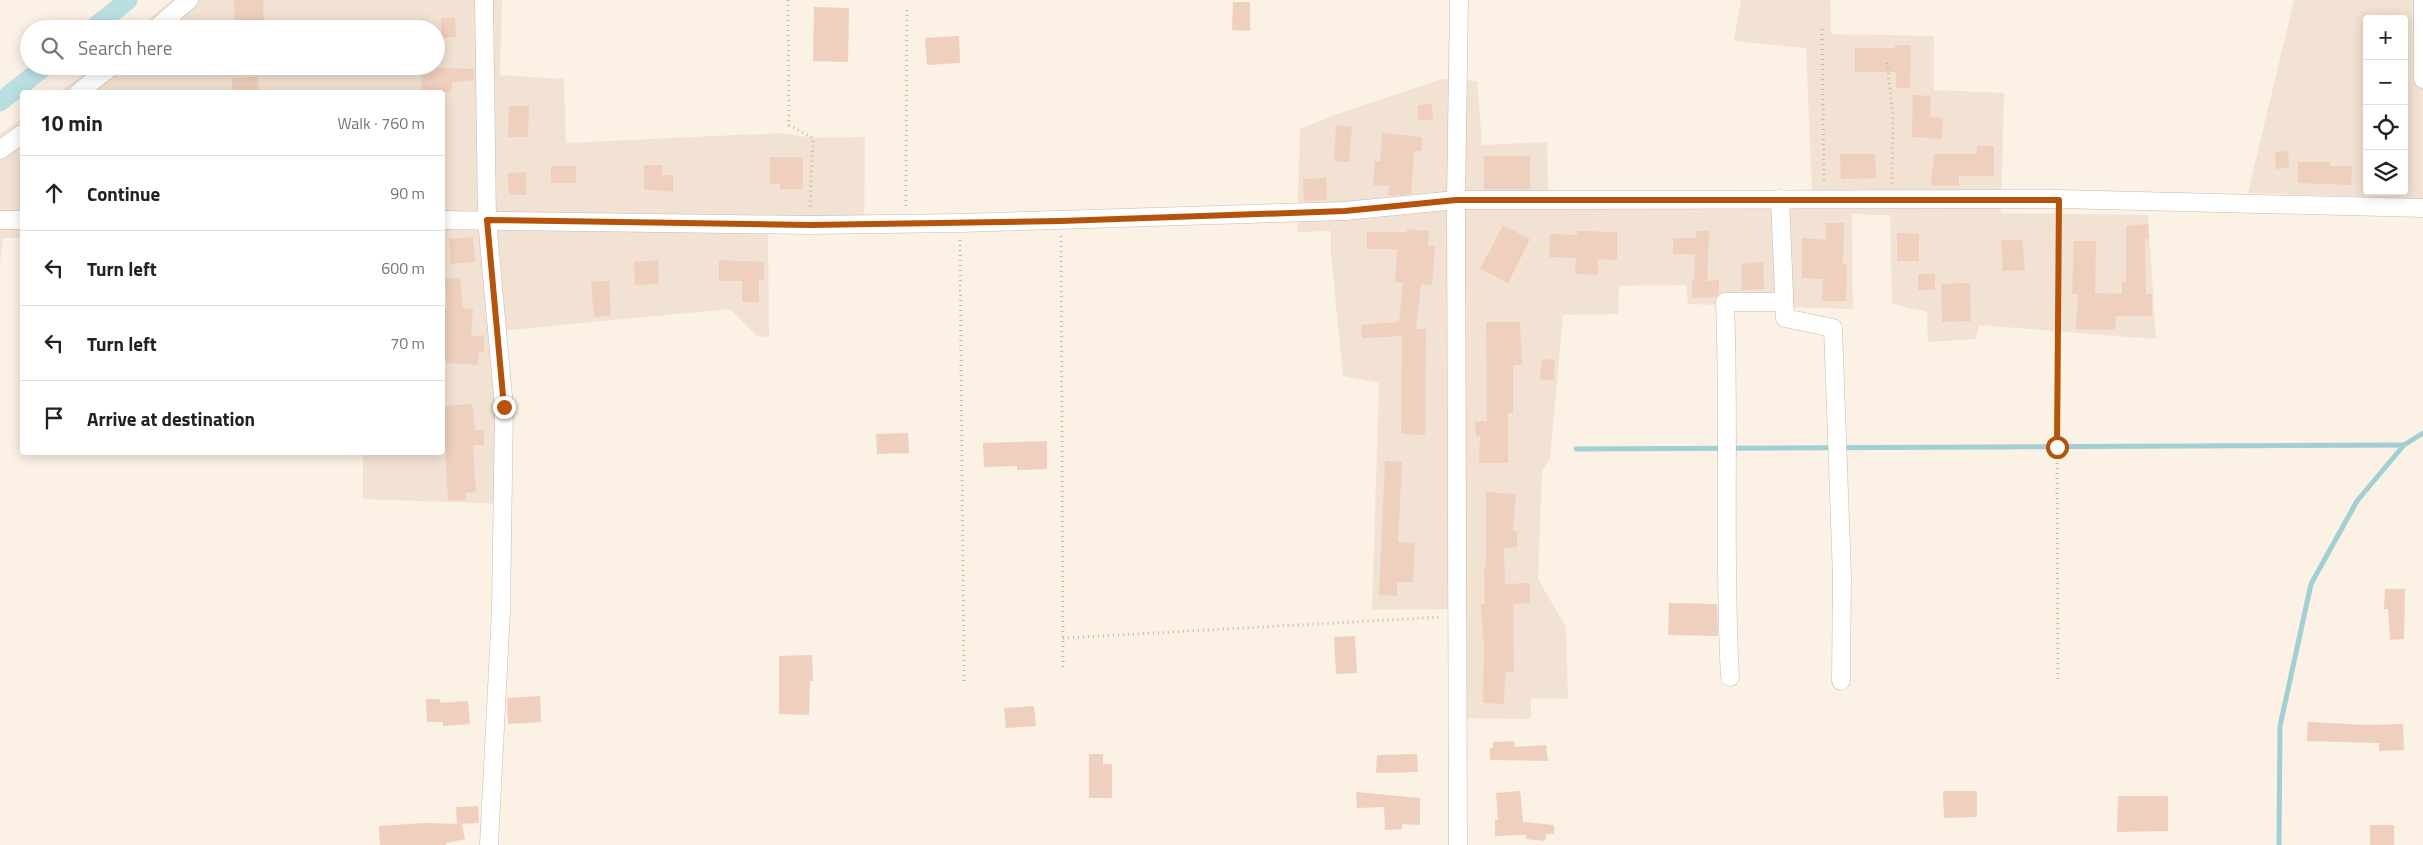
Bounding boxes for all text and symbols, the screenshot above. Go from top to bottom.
map controls [2363,15,2408,195]
button: + [2363,15,2408,60]
search box [20,20,445,75]
text: Search here [78,33,172,62]
icon: search [38,34,66,62]
button: − [2363,60,2408,105]
button: locate [2363,105,2408,150]
text: 10 min [40,107,103,139]
text: Walk · 760 m [337,111,425,135]
button: layers [2363,150,2408,195]
icon: ahead [40,179,68,207]
text: Continue [87,179,160,208]
text: 90 m [390,181,425,205]
icon: left [40,254,68,282]
text: Turn left [87,254,157,283]
text: 600 m [381,256,425,280]
icon: left [40,329,68,357]
text: Turn left [87,329,157,358]
text: 70 m [390,331,425,355]
route end [493,396,516,419]
icon: arrive [40,404,68,432]
text: Arrive at destination [87,404,255,433]
route start [2046,436,2069,459]

